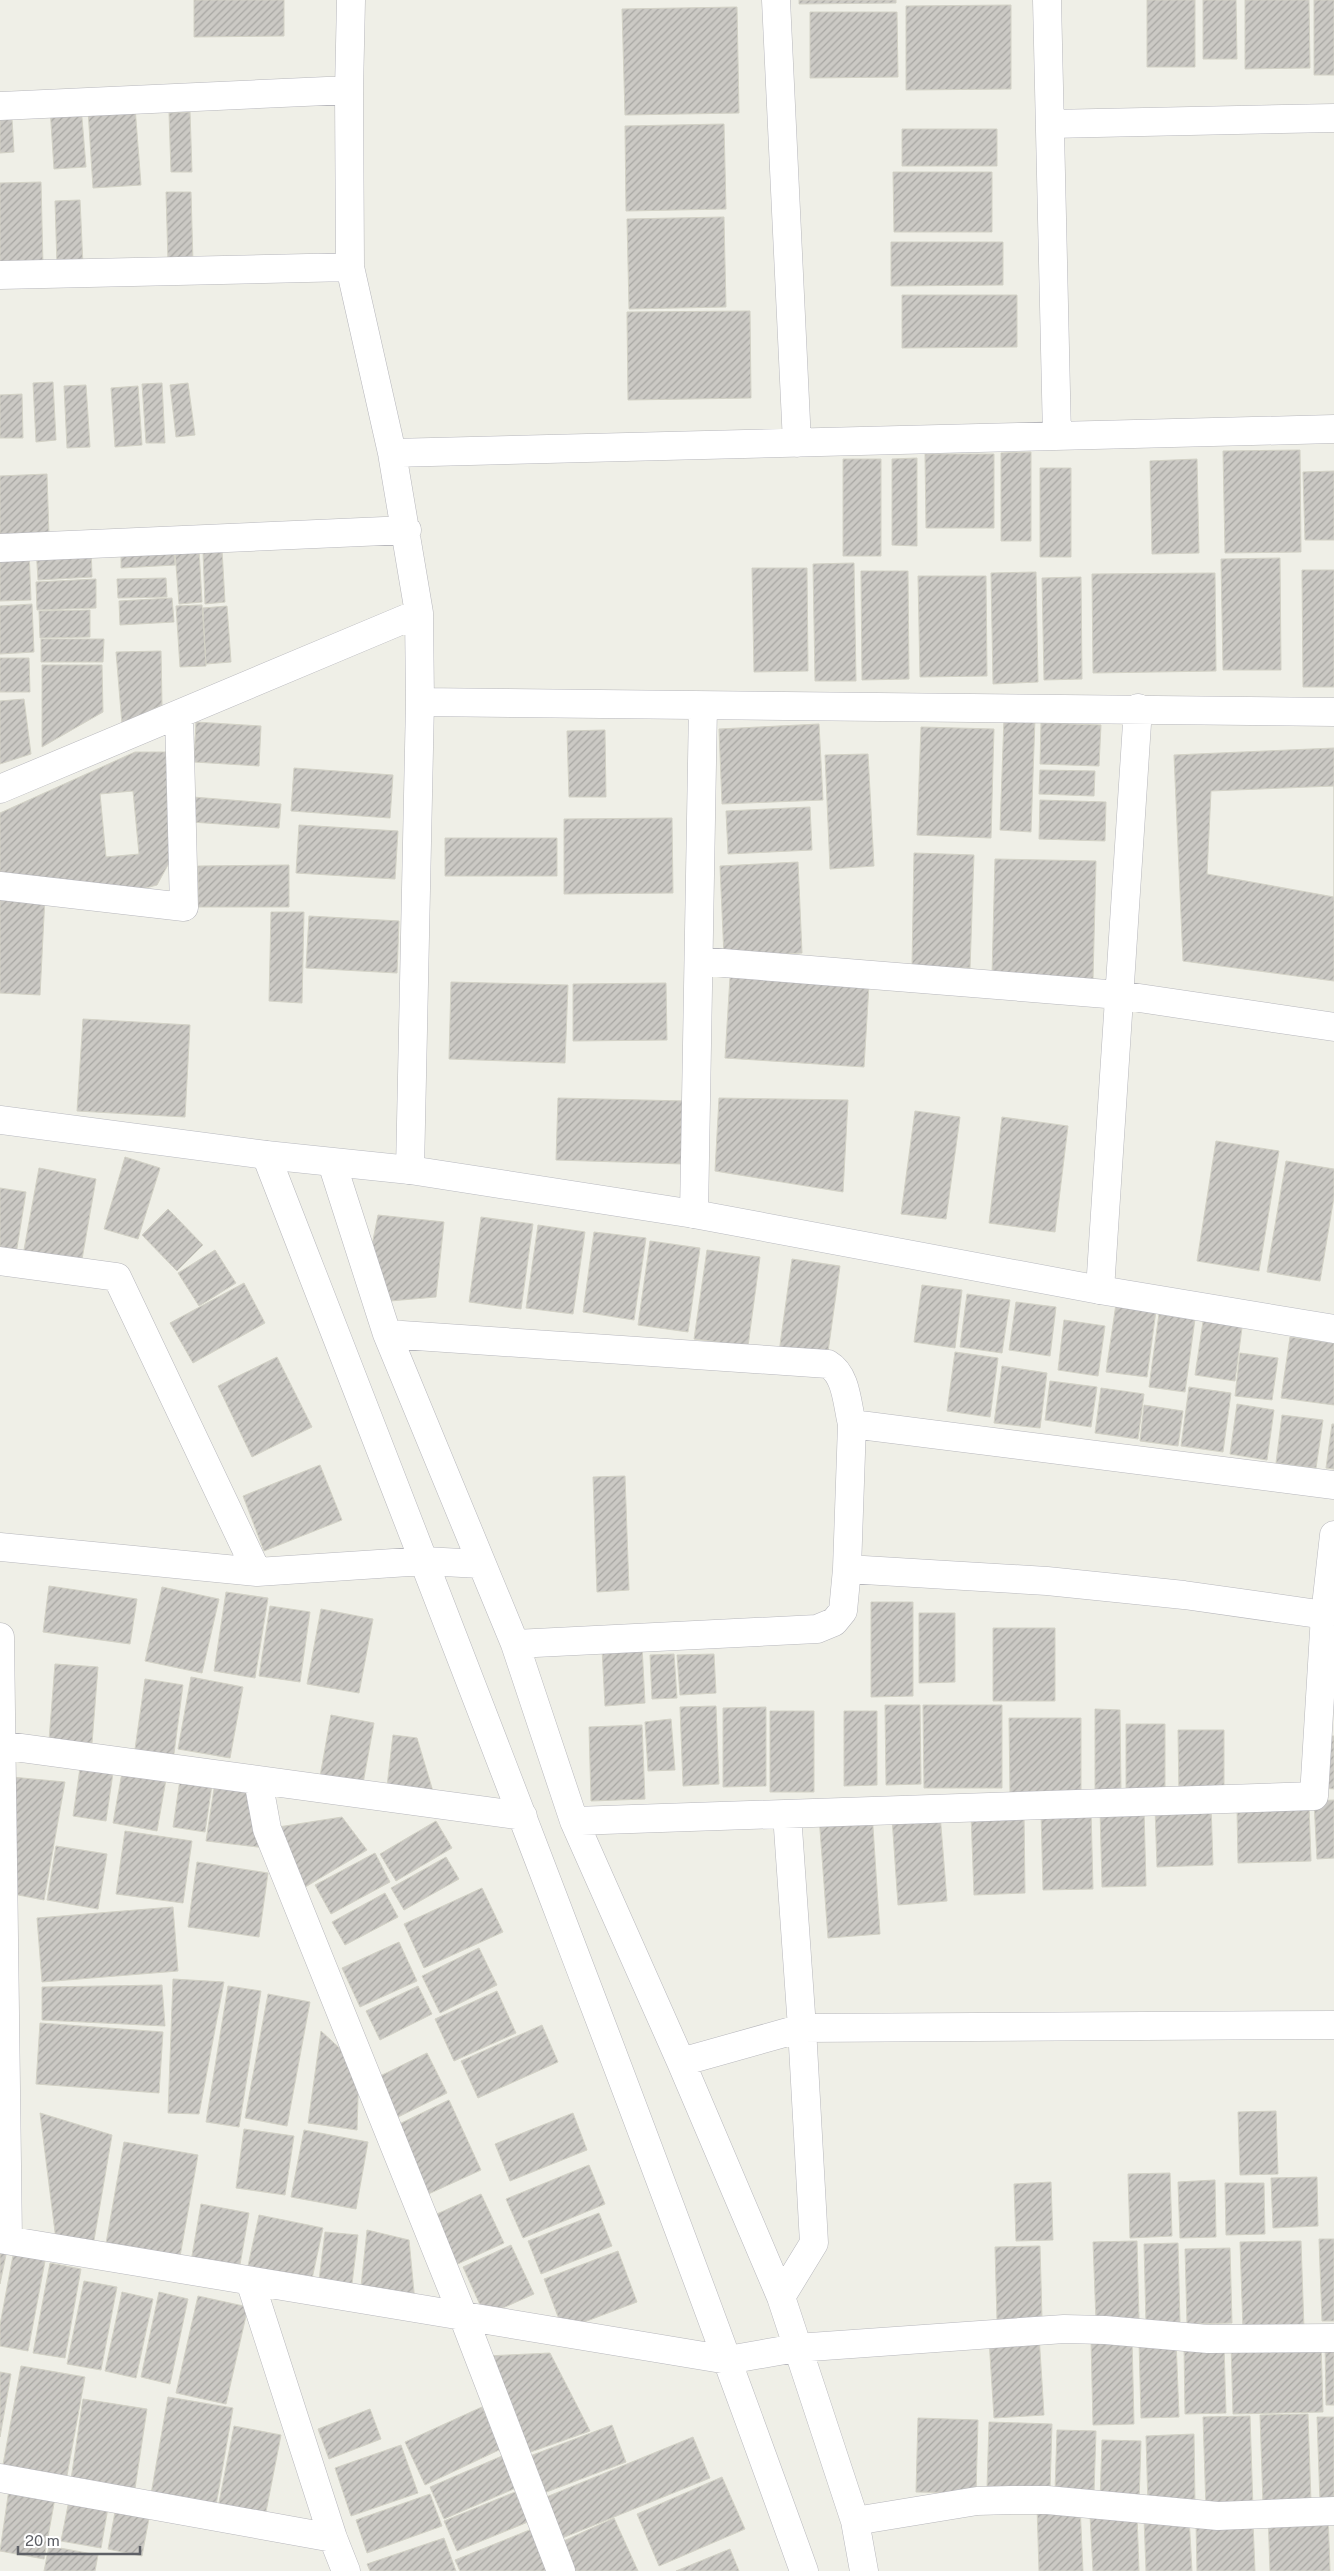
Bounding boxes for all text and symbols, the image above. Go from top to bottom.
scale bar [18,2524,140,2556]
text: 20 m [25,2532,60,2549]

